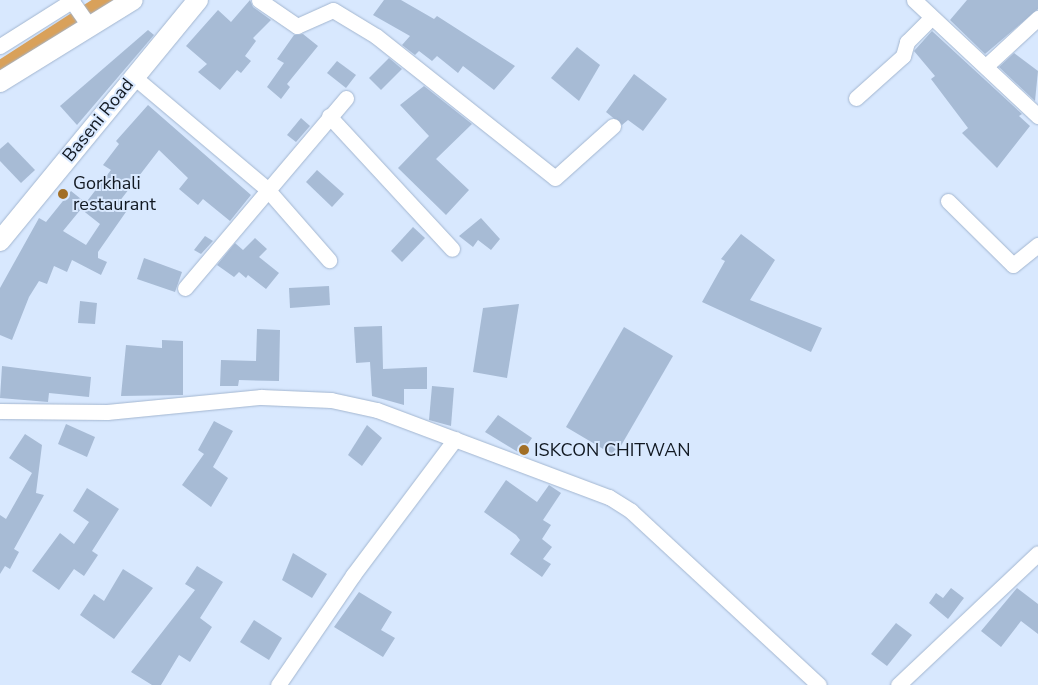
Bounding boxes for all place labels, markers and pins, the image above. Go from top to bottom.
place label: Gorkhali restaurant [73,173,156,215]
marker: Gorkhali restaurant [57,188,69,200]
place label: ISKCON CHITWAN [534,439,691,461]
marker: ISKCON CHITWAN [518,444,530,456]

